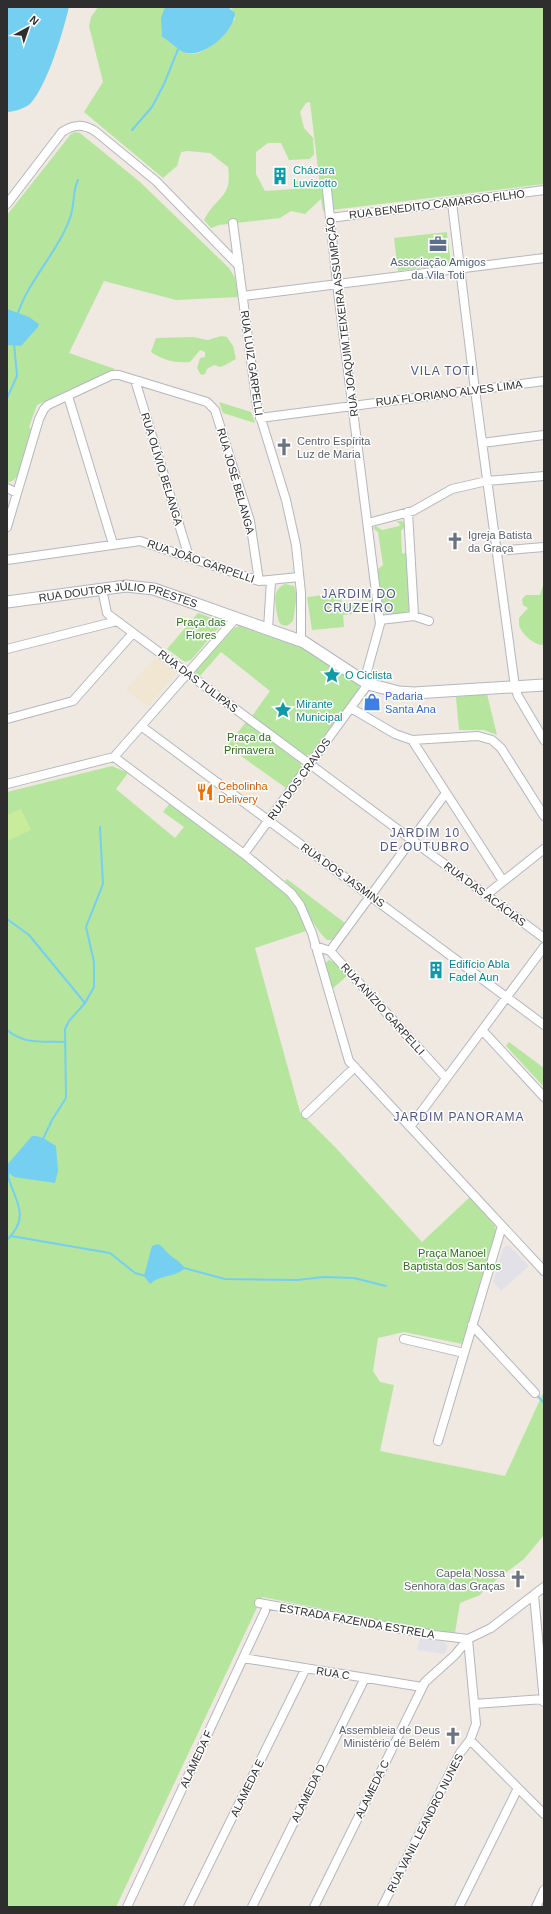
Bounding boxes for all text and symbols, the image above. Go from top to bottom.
north arrow [8,8,48,48]
text: N [28,13,41,28]
place label: Chácara Luvizotto [293,164,337,189]
building icon: Chácara Luvizotto [270,166,290,186]
street label: RUA BENEDITO CAMARGO FILHO [348,187,526,221]
street label: RUA JOAQUIM TEIXEIRA ASSUMPÇÃO [324,216,360,417]
office icon: Associação Amigos da Vila Toti [428,234,448,254]
place label: Associação Amigos da Vila Toti [390,256,486,281]
street label: RUA LUIZ GARPELLI [239,309,265,417]
district label: VILA TOTI [411,364,475,378]
street label: RUA FLORIANO ALVES LIMA [375,378,524,408]
street label: RUA OLÍVIO BELANGA [139,411,185,528]
street label: RUA JOSÉ BELANGA [215,427,257,536]
place label: Centro Espírita Luz de Maria [297,435,371,460]
church icon: Centro Espírita Luz de Maria [274,437,294,457]
place label: Igreja Batista da Graça [468,529,533,554]
church icon: Igreja Batista da Graça [445,531,465,551]
street label: RUA JOÃO GARPELLI [146,537,256,585]
street label: RUA DOUTOR JÚLIO PRESTES [38,580,199,610]
district label: JARDIM DO CRUZEIRO [322,587,397,615]
park label: Praça das Flores [176,616,226,641]
street label: RUA DAS TULIPAS [156,647,240,715]
place icon: O Ciclista [322,665,342,685]
place label: O Ciclista [345,669,393,681]
place label: Padaria Santa Ana [385,690,437,715]
shop icon: Padaria Santa Ana [362,692,382,712]
place label: Mirante Municipal [296,698,342,723]
place icon: Mirante Municipal [273,700,293,720]
park label: Praça da Primavera [224,731,275,756]
street label: RUA DOS CRAVOS [265,736,333,822]
place label: Cebolinha Delivery [218,780,268,805]
restaurant icon: Cebolinha Delivery [195,782,215,802]
district label: JARDIM 10 DE OUTUBRO [380,826,470,854]
street label: RUA DOS JASMINS [299,841,387,909]
street label: RUA DAS ACÁCIAS [442,859,528,929]
place label: Edifício Abla Fadel Aun [449,958,510,983]
building icon: Edifício Abla Fadel Aun [426,960,446,980]
street label: RUA ANÍZIO GARPELLI [339,961,427,1057]
district label: JARDIM PANORAMA [394,1110,524,1124]
park label: Praça Manoel Baptista dos Santos [403,1247,501,1272]
place label: Capela Nossa Senhora das Graças [404,1567,506,1592]
church icon: Capela Nossa Senhora das Graças [508,1569,528,1589]
street label: ESTRADA FAZENDA ESTRELA [278,1601,436,1641]
street label: RUA C [315,1664,351,1682]
place label: Assembleia de Deus Ministério de Belém [339,1724,440,1749]
church icon: Assembleia de Deus Ministério de Belém [443,1726,463,1746]
street label: ALAMEDA F [178,1728,215,1790]
street label: RUA VANIL LEANDRO NUNES [385,1752,465,1894]
street label: ALAMEDA E [228,1757,266,1819]
street label: ALAMEDA C [353,1758,391,1820]
street label: ALAMEDA D [289,1762,327,1824]

